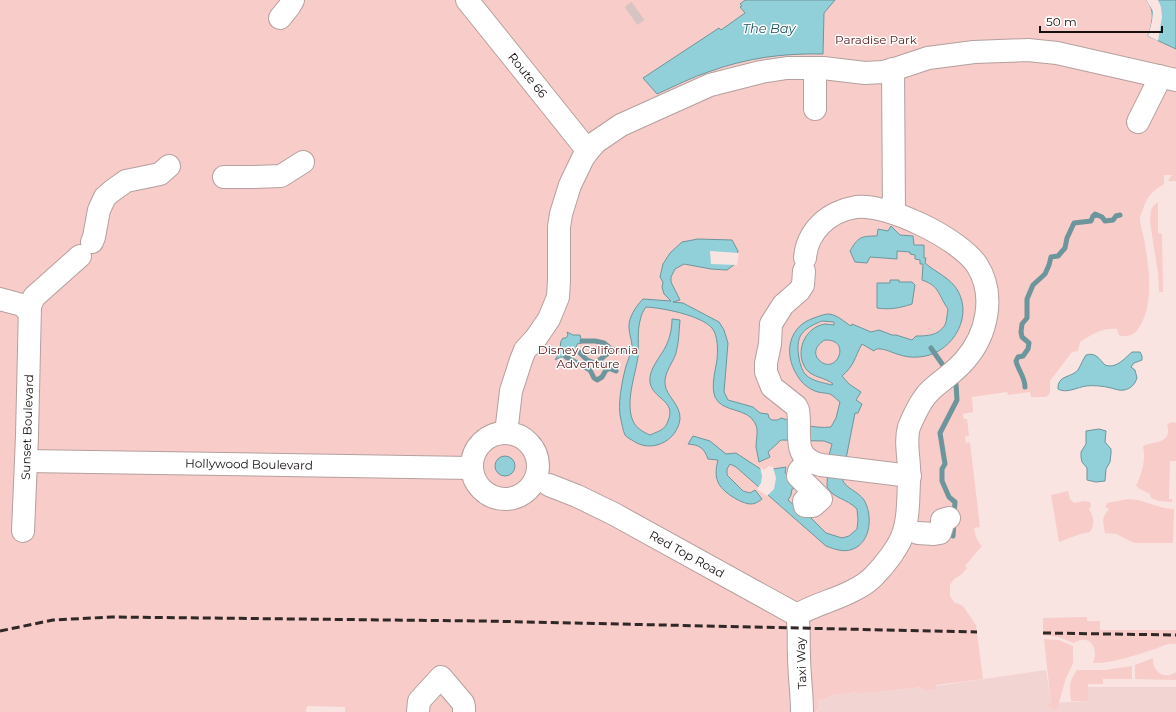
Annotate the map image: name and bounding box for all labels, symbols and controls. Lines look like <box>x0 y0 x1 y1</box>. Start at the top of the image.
scale bar <box>1040 8 1162 34</box>
text: 50 m <box>1046 14 1077 29</box>
water label: The Bay <box>742 20 797 36</box>
park label: Paradise Park <box>835 32 918 47</box>
street label: Route 66 <box>505 49 551 101</box>
park label: Disney California Adventure <box>538 342 638 371</box>
street label: Sunset Boulevard <box>18 374 36 480</box>
street label: Hollywood Boulevard <box>185 455 313 473</box>
street label: Red Top Road <box>647 527 727 581</box>
street label: Taxi Way <box>793 636 809 689</box>

